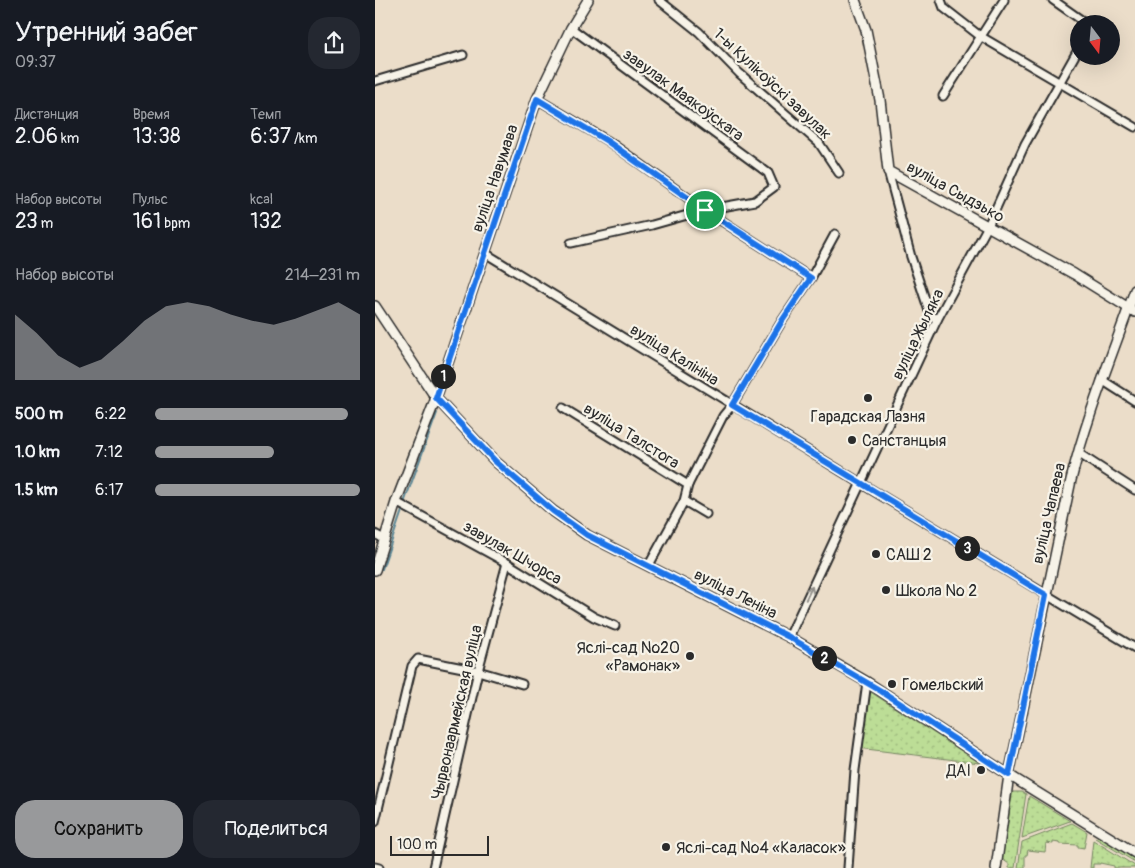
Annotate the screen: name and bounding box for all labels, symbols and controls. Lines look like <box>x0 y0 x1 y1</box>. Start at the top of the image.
text: Утренний забег <box>15 15 198 50</box>
north arrow <box>1070 15 1120 65</box>
map controls <box>1070 15 1120 65</box>
button: share <box>308 17 360 69</box>
street label: 1-ы Кулікоўскі завулак <box>709 24 836 144</box>
street label: завулак Маякоўскага <box>619 44 748 145</box>
text: 09:37 <box>15 52 56 72</box>
text: Дистанция <box>15 106 79 123</box>
text: Время <box>133 106 170 123</box>
text: Темп <box>250 106 281 123</box>
street label: вуліца Навумава <box>467 122 523 235</box>
text: 2.06 <box>15 123 58 150</box>
text: 13:38 <box>133 123 181 150</box>
text: 6:37 <box>250 123 291 150</box>
text: km <box>58 130 79 147</box>
text: /km <box>291 130 317 147</box>
street label: вуліца Сыдзько <box>903 157 1008 227</box>
pin <box>684 189 726 231</box>
text: Набор высоты <box>15 191 102 208</box>
text: Пульс <box>133 191 168 208</box>
text: kcal <box>250 191 273 208</box>
icon: arrive <box>691 196 719 224</box>
text: 23 <box>15 208 38 235</box>
text: 161 <box>133 208 161 235</box>
text: 132 <box>250 208 282 235</box>
text: m <box>38 215 53 232</box>
text: bpm <box>161 215 190 232</box>
text: Набор высоты <box>15 265 114 285</box>
text: 214–231 m <box>285 265 360 285</box>
street label: вуліца Жыляка <box>887 286 948 383</box>
street label: вуліца Калініна <box>626 320 723 390</box>
pin: 1 <box>431 364 455 388</box>
text: 1 <box>441 368 446 385</box>
marker: Гарадская Лазня <box>862 392 874 404</box>
street label: вуліца Талстога <box>580 398 683 473</box>
text: 500 m <box>15 404 63 424</box>
text: 6:22 <box>95 404 126 424</box>
place label: Гарадская Лазня <box>811 407 925 427</box>
place label: Санстанцыя <box>862 431 946 451</box>
marker: Санстанцыя <box>846 434 858 446</box>
text: 1.0 km <box>15 442 60 462</box>
text: 7:12 <box>95 442 123 462</box>
street label: вуліца Чапаева <box>1028 461 1070 566</box>
text: 1.5 km <box>15 480 58 500</box>
text: 6:17 <box>95 480 123 500</box>
street label: завулак Шчорса <box>460 517 565 589</box>
pin: 3 <box>955 536 979 560</box>
text: 3 <box>964 540 971 557</box>
place label: САШ 2 <box>886 545 932 565</box>
marker: САШ 2 <box>870 548 882 560</box>
street label: вуліца Леніна <box>691 564 780 623</box>
place label: Школа № 2 <box>896 581 977 601</box>
marker: Школа № 2 <box>880 584 892 596</box>
one-way arrow <box>805 586 814 601</box>
street label: Чырвонаармейская вуліца <box>427 623 487 802</box>
place label: Яслі-сад №20 «Рамонак» <box>577 638 680 676</box>
pin: 2 <box>811 646 837 670</box>
marker: Яслі-сад №20 «Рамонак» <box>684 650 696 662</box>
text: 2 <box>821 650 828 667</box>
place label: Гомельский <box>902 675 984 695</box>
marker: Гомельский <box>886 678 898 690</box>
place label: ДАІ <box>946 761 971 781</box>
marker: ДАІ <box>975 764 987 776</box>
button: Сохранить <box>15 800 183 858</box>
button: Поделиться <box>193 800 360 858</box>
scale bar <box>390 833 489 856</box>
text: 100 m <box>397 836 437 853</box>
place label: Яслі-сад №4 «Каласок» <box>676 838 846 858</box>
marker: Яслі-сад №4 «Каласок» <box>660 841 672 853</box>

